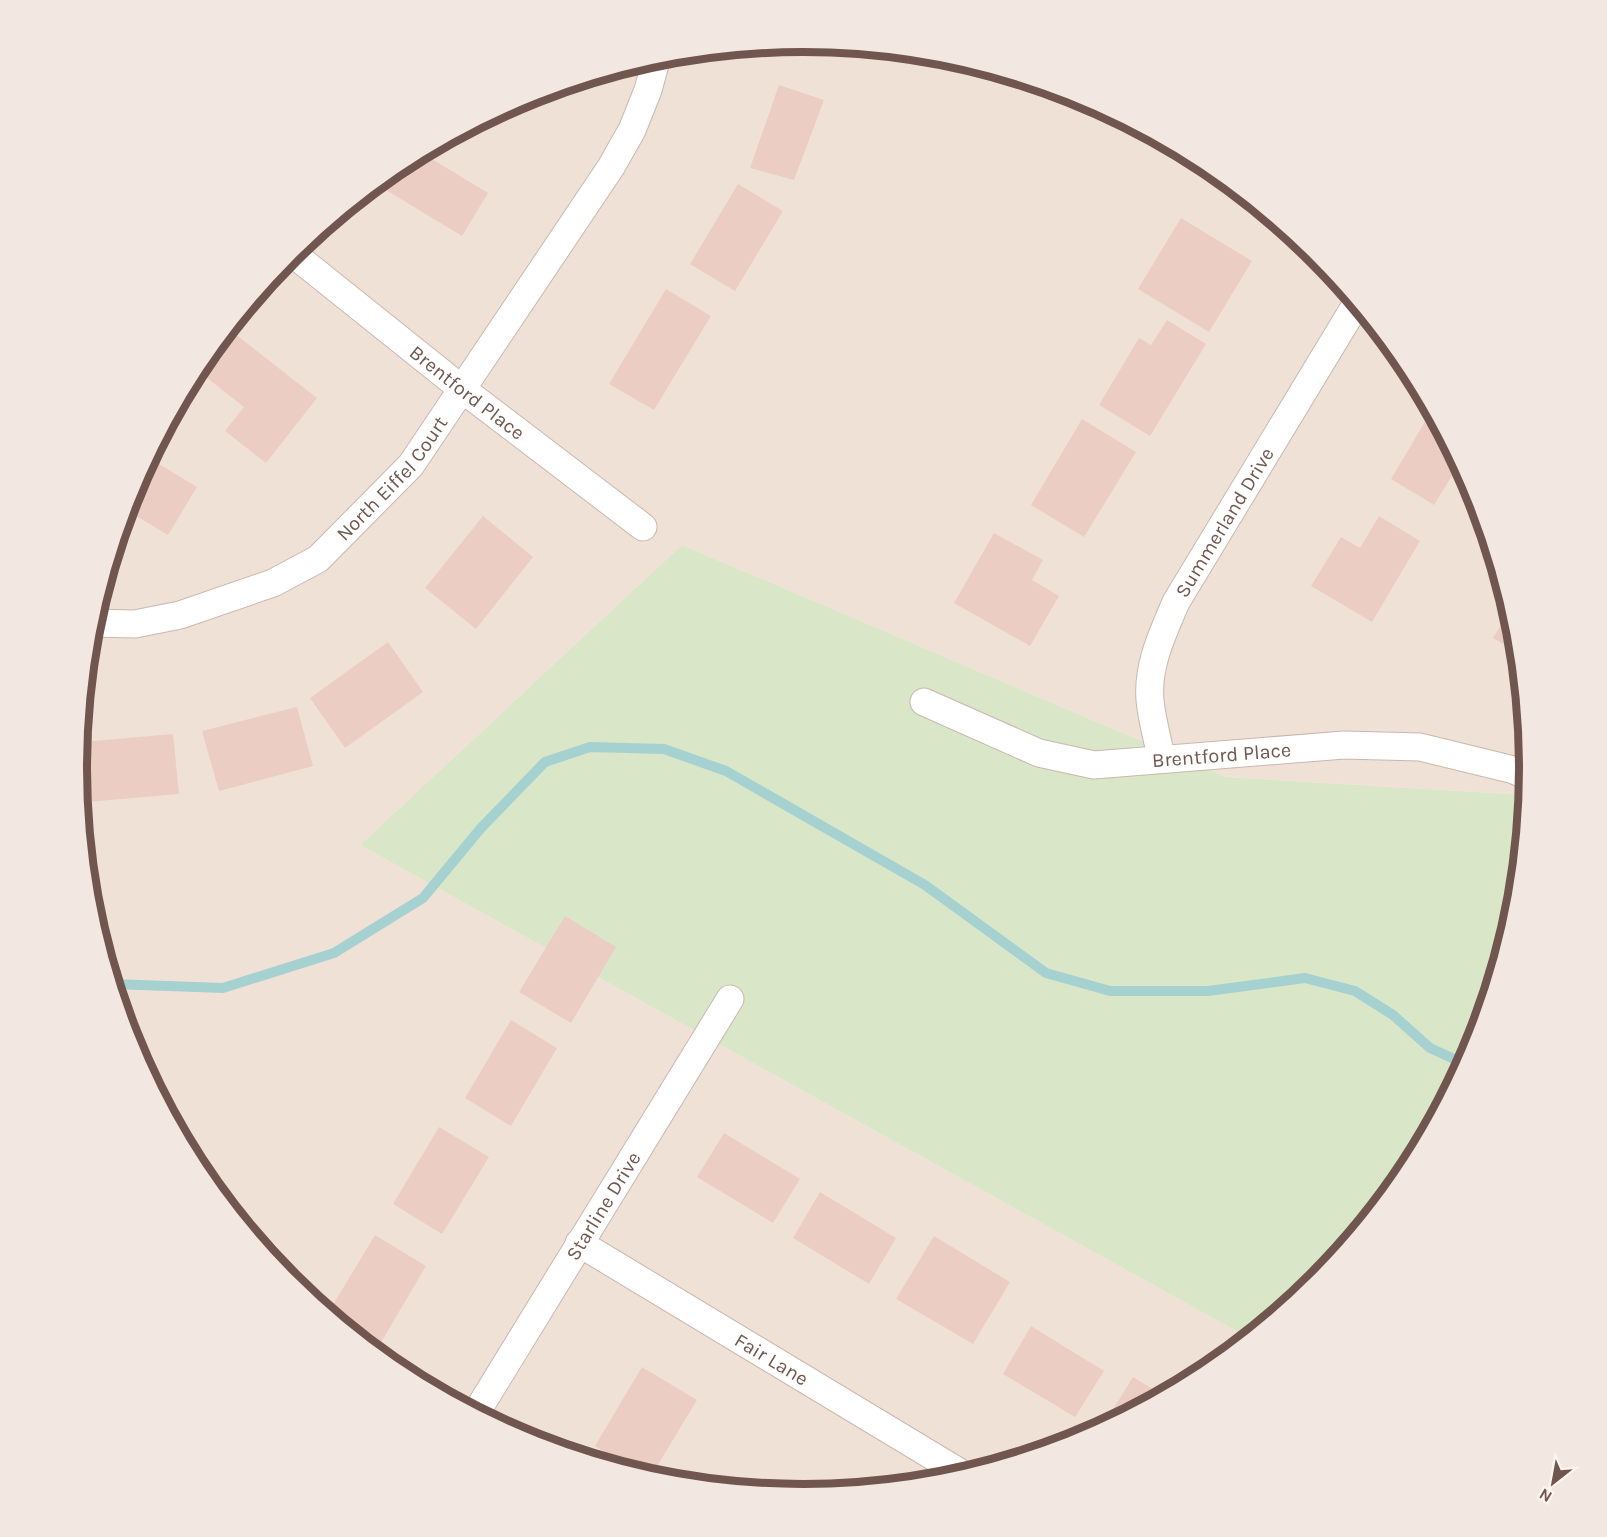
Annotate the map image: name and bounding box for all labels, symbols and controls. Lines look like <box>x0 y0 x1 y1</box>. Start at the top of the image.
street label: Brentford Place <box>405 340 529 444</box>
street label: North Eiffel Court <box>331 411 452 545</box>
street label: Summerland Drive <box>1170 443 1278 601</box>
street label: Brentford Place <box>1151 738 1292 772</box>
street label: Starline Drive <box>561 1147 645 1264</box>
street label: Fair Lane <box>731 1328 813 1390</box>
north arrow <box>1523 1453 1583 1513</box>
text: N <box>1536 1484 1555 1507</box>

